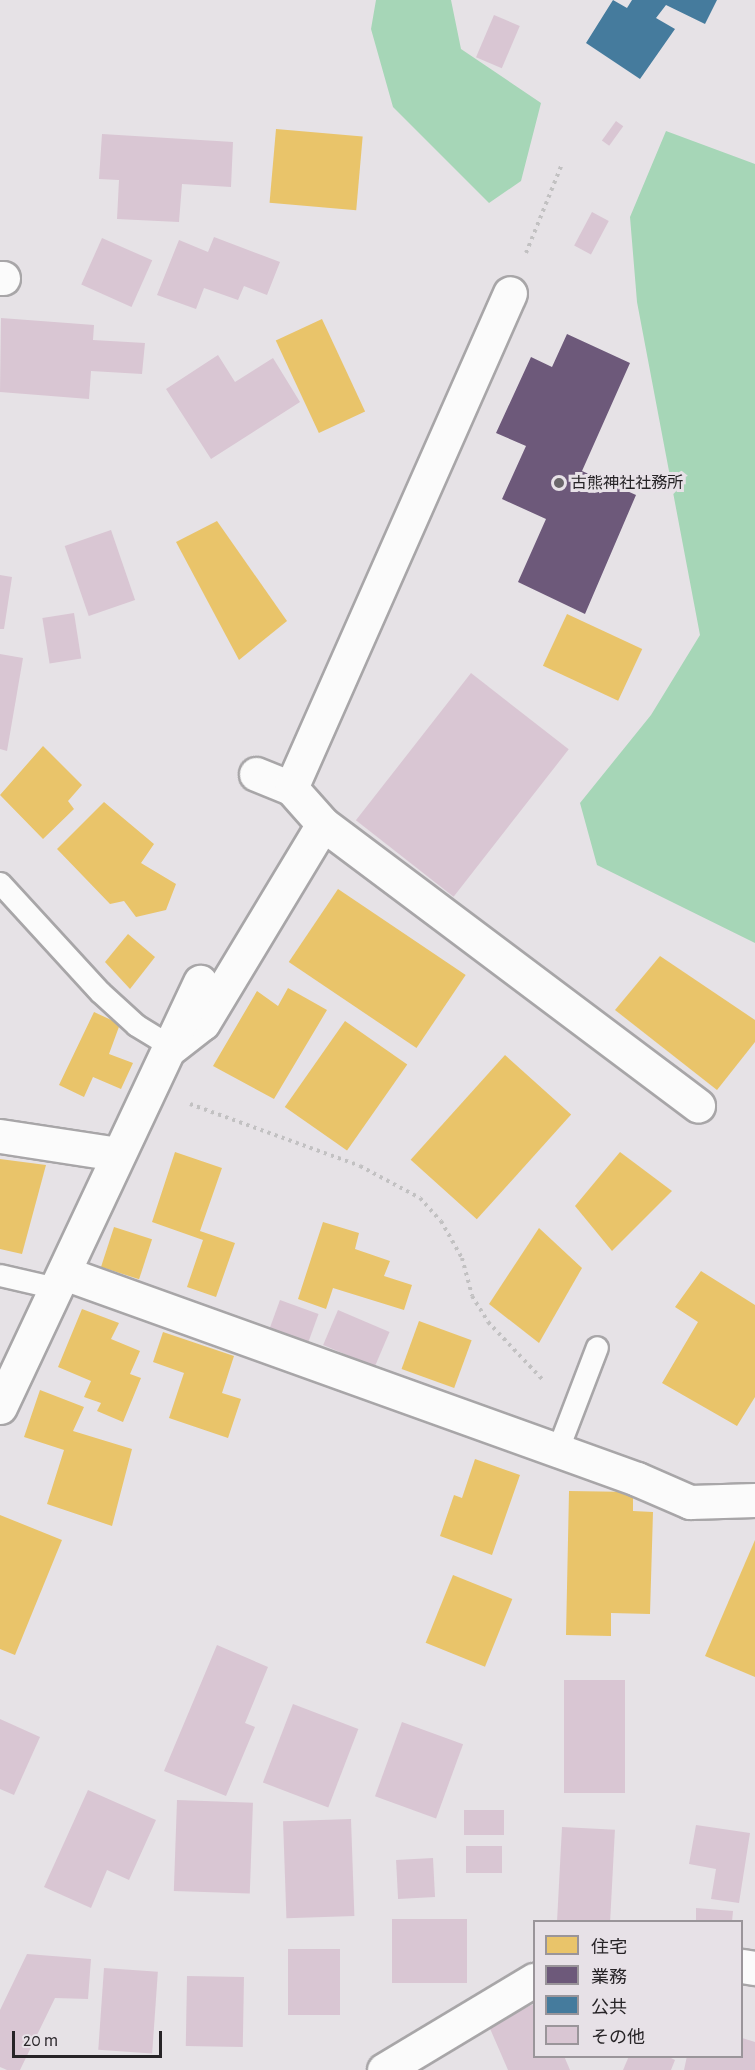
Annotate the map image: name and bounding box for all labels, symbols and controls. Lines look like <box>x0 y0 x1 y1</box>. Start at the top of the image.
place label: 古熊神社社務所 <box>571 473 683 493</box>
marker: 古熊神社社務所 <box>552 476 566 490</box>
legend <box>533 1920 743 2058</box>
text: 住宅 <box>591 1939 627 1957</box>
text: 業務 <box>591 1969 627 1987</box>
text: 公共 <box>591 1999 627 2017</box>
scale bar <box>15 2019 165 2057</box>
text: その他 <box>591 2029 645 2047</box>
text: 20 m <box>23 2032 58 2050</box>

